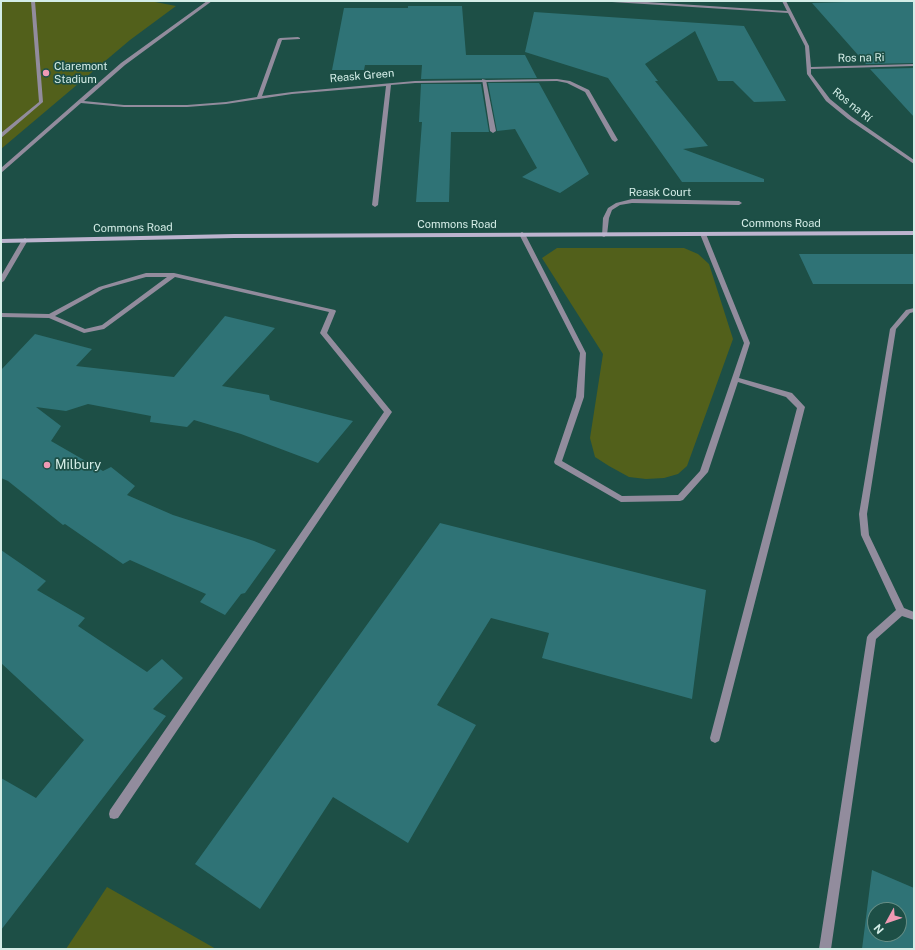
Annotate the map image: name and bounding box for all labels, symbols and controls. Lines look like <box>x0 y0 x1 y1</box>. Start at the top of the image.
street label: Ros na Ri <box>837 51 885 65</box>
place label: Claremont Stadium <box>54 60 108 86</box>
street label: Reask Green <box>329 67 395 85</box>
marker: Claremont Stadium <box>41 68 51 78</box>
street label: Ros na Rí <box>830 85 874 125</box>
street label: Reask Court <box>629 186 691 200</box>
street label: Commons Road <box>741 217 821 231</box>
street label: Commons Road <box>417 218 497 232</box>
street label: Commons Road <box>93 221 173 235</box>
place label: Milbury <box>55 457 101 473</box>
marker: Milbury <box>42 460 52 470</box>
north arrow <box>867 902 907 942</box>
text: N <box>871 922 886 936</box>

